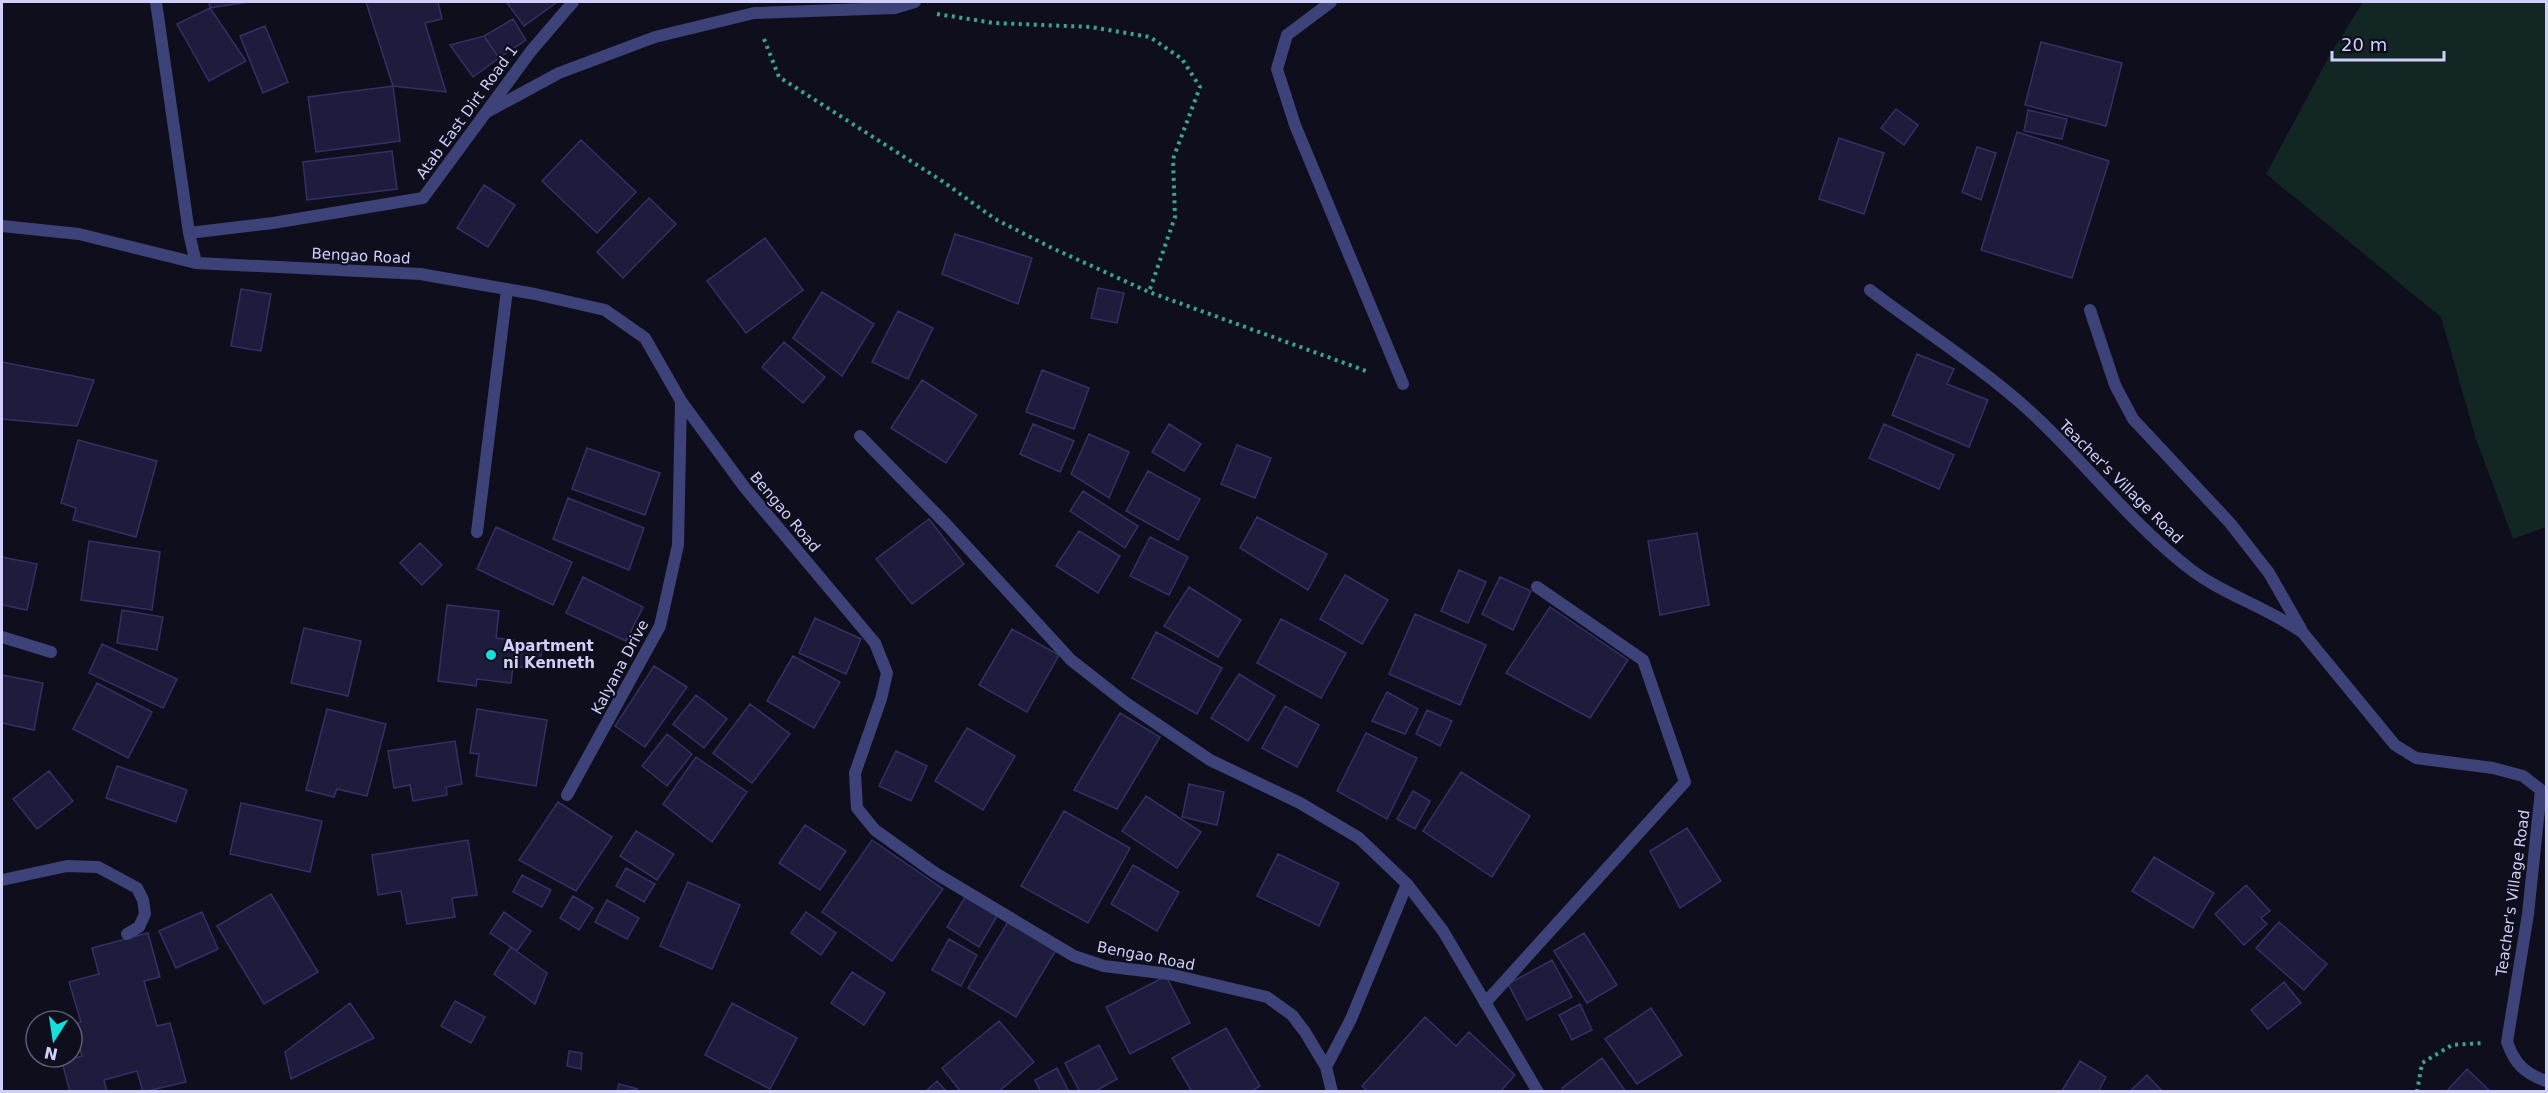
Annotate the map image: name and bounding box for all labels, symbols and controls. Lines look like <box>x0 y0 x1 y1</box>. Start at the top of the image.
scale bar <box>2332 24 2444 62</box>
text: 20 m <box>2341 34 2387 55</box>
street label: Atab East Dirt Road 1 <box>412 42 522 182</box>
street label: Bengao Road <box>311 244 411 268</box>
street label: Teacher's Village Road <box>2055 416 2187 548</box>
street label: Bengao Road <box>746 468 824 556</box>
street label: Kalyana Drive <box>588 617 652 717</box>
place label: Apartment ni Kenneth <box>503 637 595 672</box>
marker: Apartment ni Kenneth <box>484 648 498 662</box>
street label: Teacher's Village Road <box>2492 809 2534 978</box>
street label: Bengao Road <box>1096 938 1196 974</box>
north arrow <box>24 1009 84 1069</box>
text: N <box>42 1042 60 1064</box>

